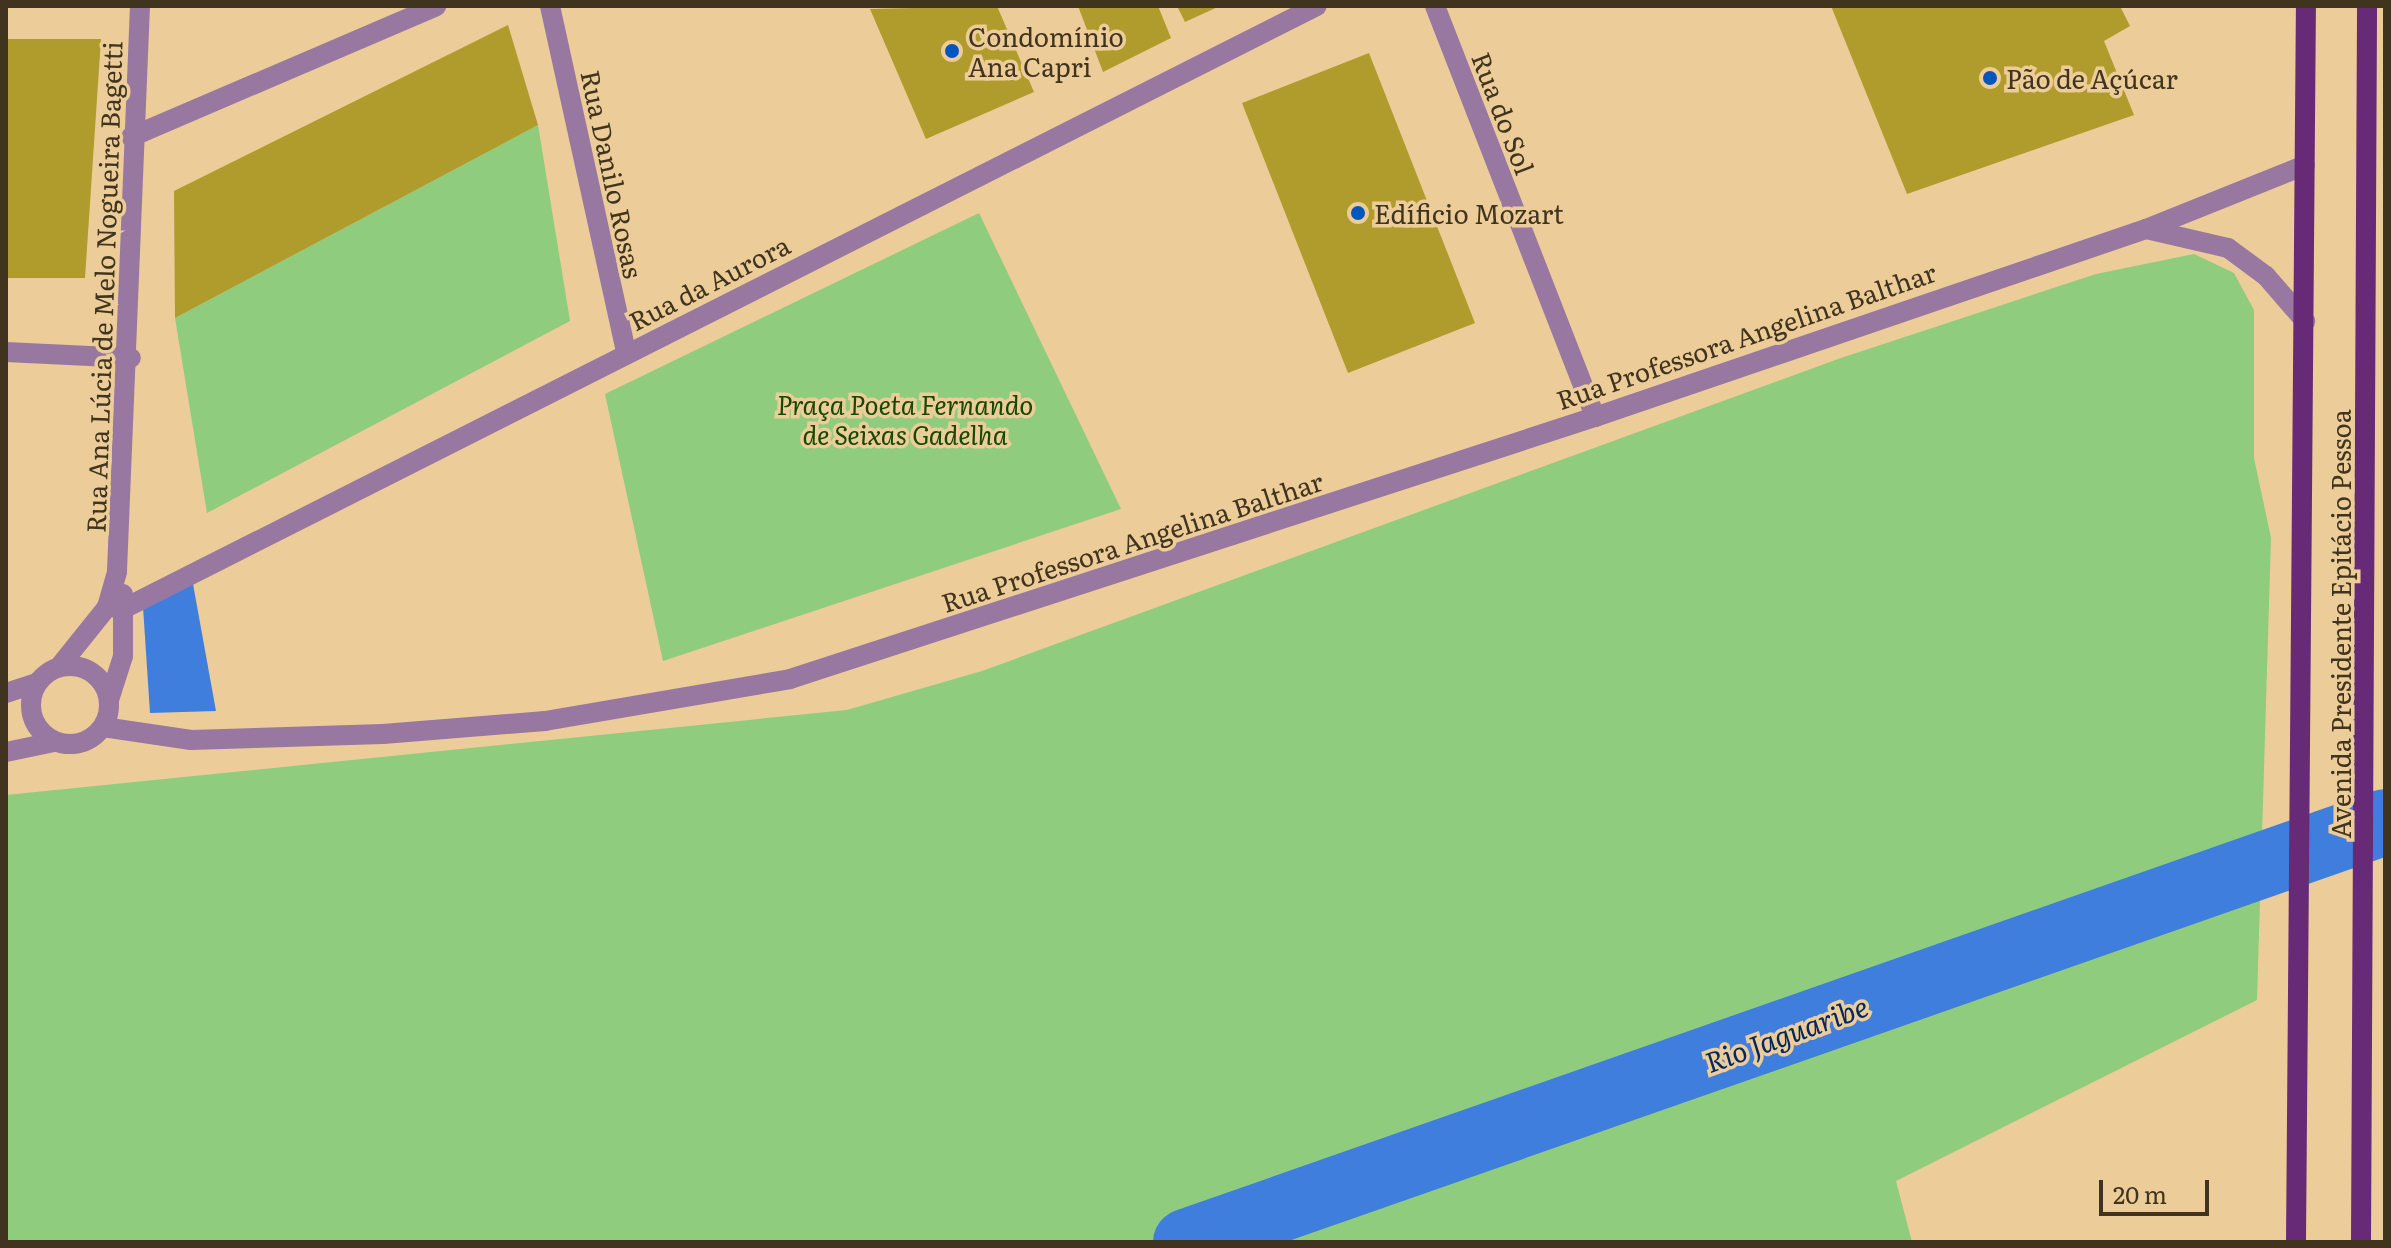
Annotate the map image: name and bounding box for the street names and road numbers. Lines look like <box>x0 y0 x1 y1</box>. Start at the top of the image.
street label: Rua Ana Lúcia de Melo Nogueira Bagetti <box>79 41 127 533</box>
street label: Rua do Sol <box>1466 47 1542 179</box>
street label: Rua Danilo Rosas <box>576 67 650 281</box>
street label: Rua da Aurora <box>623 228 795 336</box>
street label: Rua Professora Angelina Balthar <box>1552 255 1940 415</box>
street label: Avenida Presidente Epitácio Pessoa <box>2324 409 2356 839</box>
street label: Rua Professora Angelina Balthar <box>937 464 1327 618</box>

